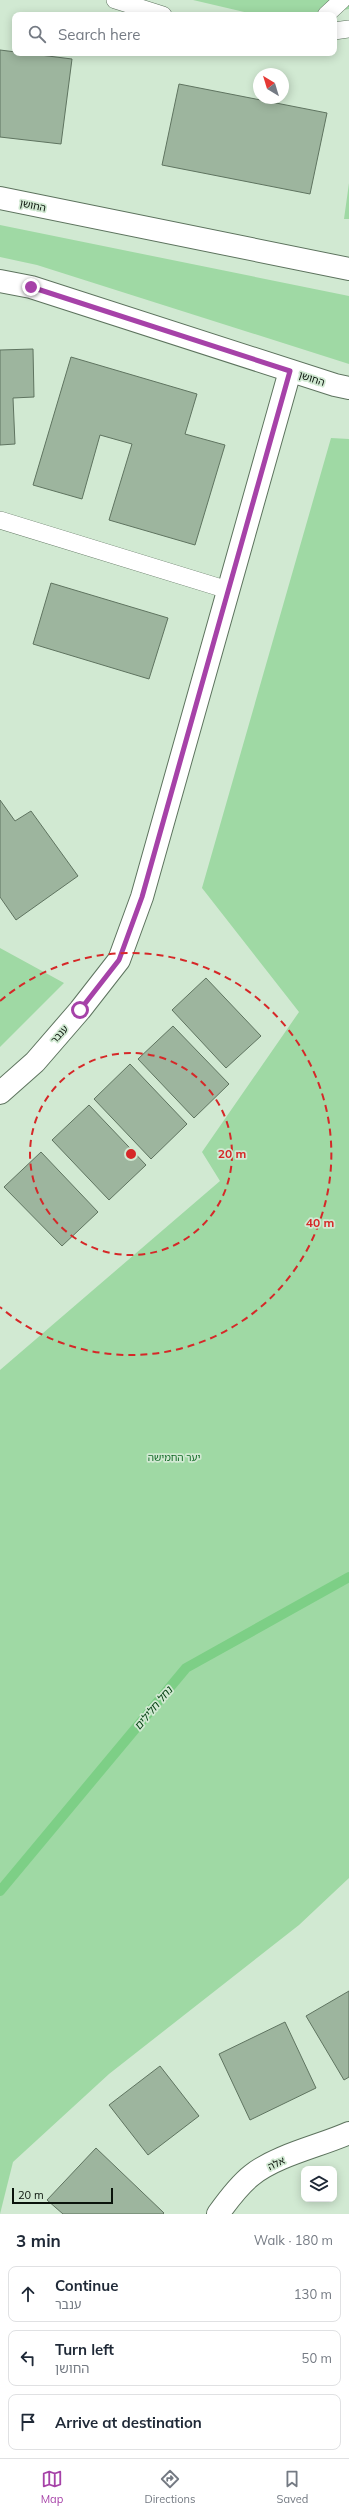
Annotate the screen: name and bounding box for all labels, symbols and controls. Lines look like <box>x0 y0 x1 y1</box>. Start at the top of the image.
search box <box>12 12 337 56</box>
icon: search <box>26 23 48 45</box>
text: Search here <box>58 25 140 44</box>
north arrow <box>253 68 289 104</box>
street label: החושן <box>19 196 47 215</box>
route end <box>22 278 40 296</box>
street label: החושן <box>297 368 326 389</box>
route start <box>71 1001 89 1019</box>
street label: ענבר <box>48 1022 71 1046</box>
text: 20 m <box>218 1146 246 1161</box>
centre of rings <box>124 1147 138 1161</box>
text: 40 m <box>306 1215 334 1230</box>
park label: יער החמישה <box>148 1451 200 1464</box>
water label: נחל חלילים <box>131 1683 176 1733</box>
street label: אלה <box>265 2154 287 2173</box>
map controls <box>301 2166 337 2202</box>
button: layers <box>301 2166 337 2202</box>
scale bar <box>12 2186 113 2205</box>
text: 20 m <box>18 2188 44 2202</box>
text: 3 min <box>16 2230 61 2251</box>
text: Walk · 180 m <box>254 2232 333 2248</box>
text: Continue <box>55 2276 118 2295</box>
icon: ahead <box>17 2283 39 2305</box>
text: 130 m <box>294 2286 332 2302</box>
text: ענבר <box>55 2296 82 2312</box>
text: Turn left <box>55 2340 114 2359</box>
icon: left <box>17 2347 39 2369</box>
text: 50 m <box>302 2350 332 2366</box>
text: החושן <box>55 2360 89 2376</box>
icon: arrive <box>17 2411 39 2433</box>
text: Arrive at destination <box>55 2413 202 2432</box>
tab: Map <box>41 2468 63 2506</box>
tab: Directions <box>145 2468 195 2506</box>
tab: Saved <box>277 2468 308 2506</box>

